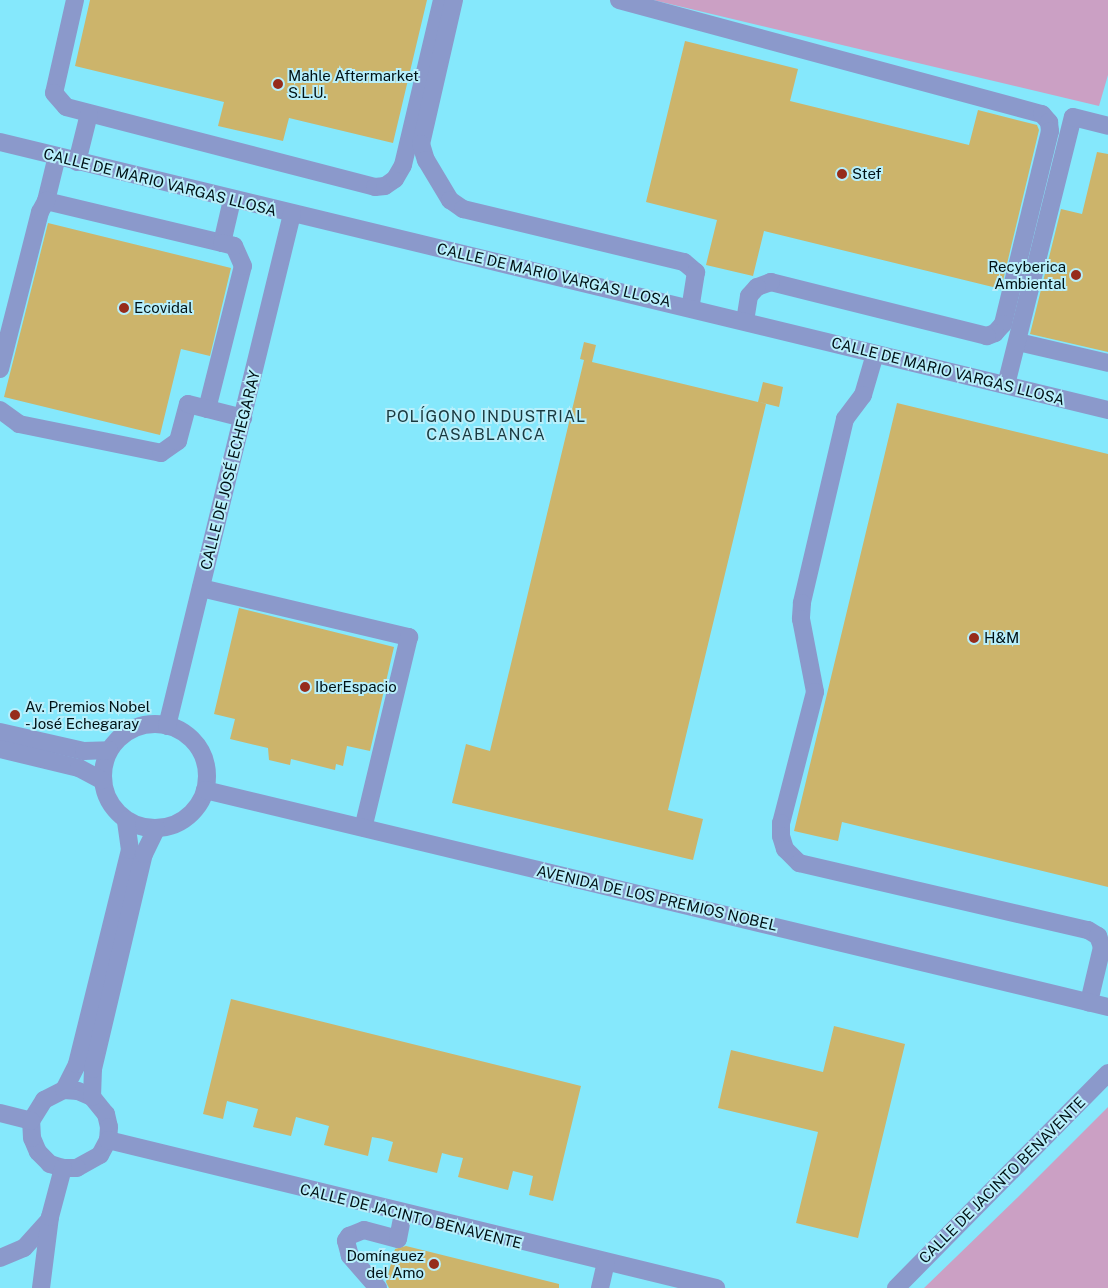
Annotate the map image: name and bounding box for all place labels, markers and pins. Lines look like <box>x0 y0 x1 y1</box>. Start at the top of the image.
place label: Mahle Aftermarket S.L.U. <box>288 66 419 101</box>
marker: Mahle Aftermarket S.L.U. <box>272 78 284 90</box>
place label: Stef <box>852 165 882 183</box>
marker: Stef <box>836 168 848 180</box>
place label: Recyberica Ambiental <box>988 257 1066 292</box>
marker: Recyberica Ambiental <box>1070 269 1082 281</box>
place label: Ecovidal <box>134 299 193 317</box>
marker: Ecovidal <box>118 302 130 314</box>
place label: H&M <box>984 629 1019 647</box>
marker: H&M <box>968 632 980 644</box>
place label: IberEspacio <box>315 678 397 696</box>
marker: IberEspacio <box>299 681 311 693</box>
place label: Av. Premios Nobel - José Echegaray <box>25 697 150 732</box>
marker: Av. Premios Nobel - José Echegaray <box>9 709 21 721</box>
place label: Domínguez del Amo <box>346 1246 424 1281</box>
marker: Domínguez del Amo <box>428 1258 440 1270</box>

